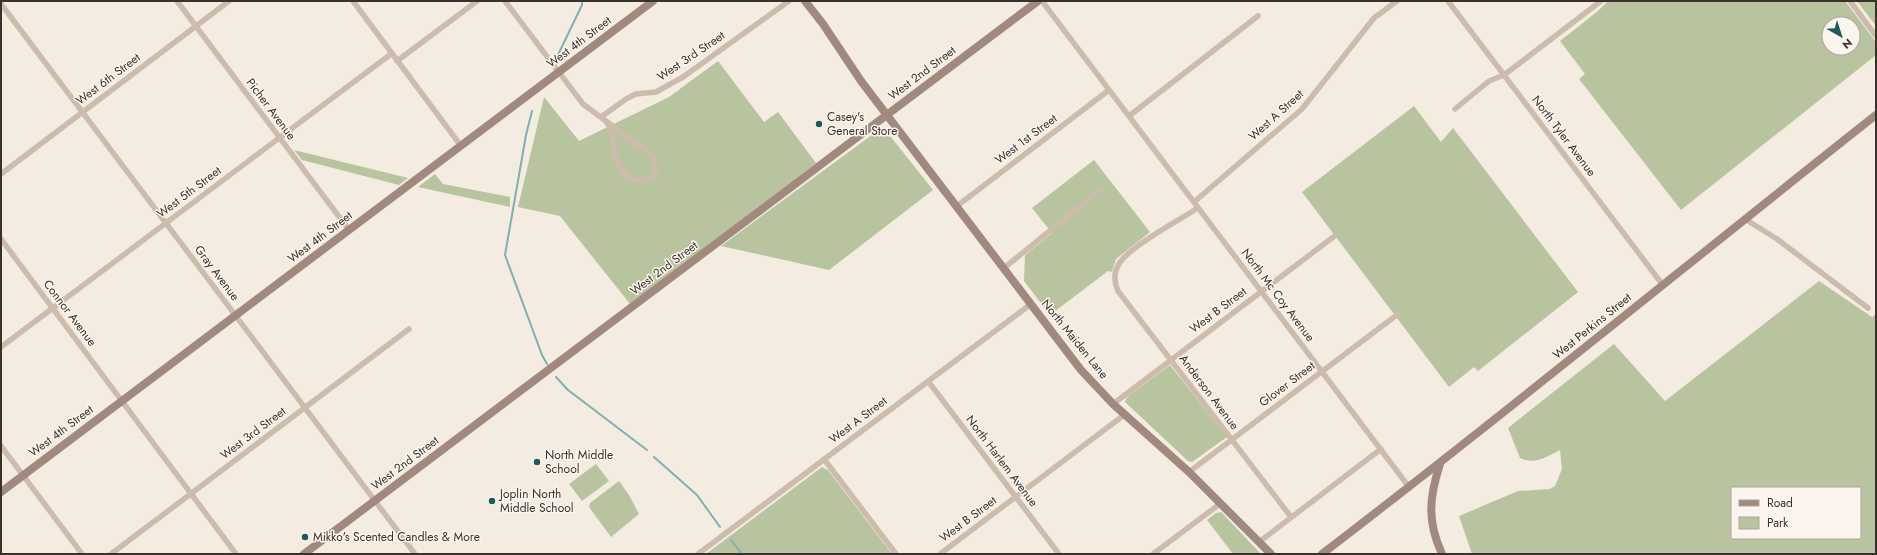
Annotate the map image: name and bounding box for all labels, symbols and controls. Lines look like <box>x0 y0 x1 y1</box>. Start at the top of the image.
street label: West 4th Street <box>543 12 615 72</box>
north arrow <box>1821 16 1861 56</box>
street label: West 3rd Street <box>654 27 729 85</box>
text: N <box>1839 35 1856 53</box>
street label: West 2nd Street <box>884 41 960 104</box>
street label: West 6th Street <box>72 49 144 109</box>
street label: Picher Avenue <box>242 74 300 144</box>
street label: West A Street <box>1244 85 1308 145</box>
street label: North Tyler Avenue <box>1528 92 1600 180</box>
place label: Casey's General Store <box>827 108 897 140</box>
street label: West 1st Street <box>991 110 1061 168</box>
marker: Casey's General Store <box>814 119 824 129</box>
street label: West 5th Street <box>153 162 225 222</box>
street label: West 4th Street <box>284 207 356 267</box>
street label: West 2nd Street <box>626 236 702 299</box>
street label: Gray Avenue <box>190 241 244 305</box>
street label: North Mc Coy Avenue <box>1237 245 1319 345</box>
street label: Connor Avenue <box>39 276 101 350</box>
street label: West B Street <box>1186 282 1250 337</box>
street label: West Perkins Street <box>1549 289 1635 363</box>
street label: North Maiden Lane <box>1037 295 1113 383</box>
street label: Anderson Avenue <box>1175 351 1243 433</box>
street label: Glover Street <box>1255 357 1319 411</box>
street label: West A Street <box>825 392 891 448</box>
street label: West 4th Street <box>25 401 97 461</box>
street label: West 3rd Street <box>216 402 290 464</box>
street label: North Harlem Avenue <box>962 411 1042 511</box>
street label: West 2nd Street <box>367 431 443 494</box>
place label: North Middle School <box>545 446 613 478</box>
marker: North Middle School <box>532 457 542 467</box>
place label: Joplin North Middle School <box>498 485 574 517</box>
legend <box>1731 487 1861 539</box>
street label: West B Street <box>936 491 1000 546</box>
text: Road <box>1767 494 1793 512</box>
marker: Joplin North Middle School <box>487 496 497 506</box>
text: Park <box>1767 514 1789 532</box>
place label: Mikko's Scented Candles & More <box>313 528 480 546</box>
marker: Mikko's Scented Candles & More <box>300 532 310 542</box>

